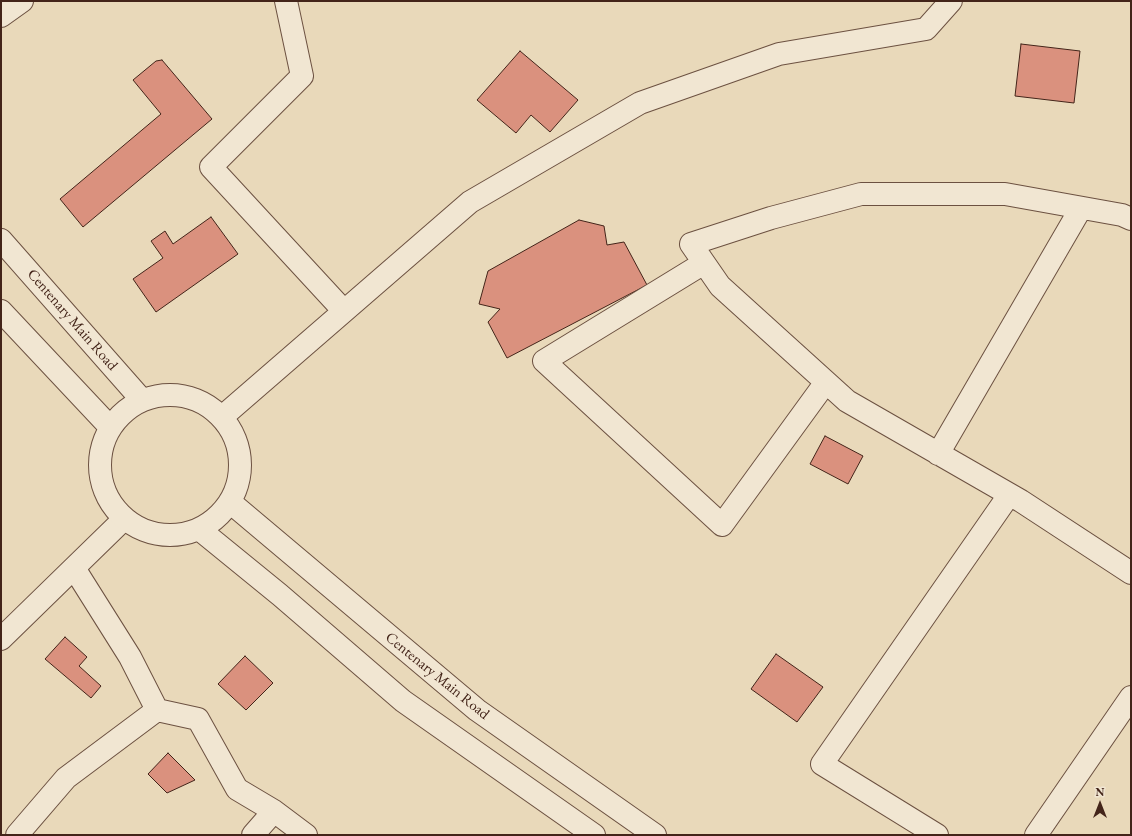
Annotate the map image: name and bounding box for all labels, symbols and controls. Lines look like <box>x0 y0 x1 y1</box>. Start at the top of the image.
street label: Centenary Main Road <box>23 266 121 374</box>
street label: Centenary Main Road <box>381 629 493 723</box>
north arrow <box>1080 784 1120 824</box>
text: N <box>1096 785 1104 799</box>

